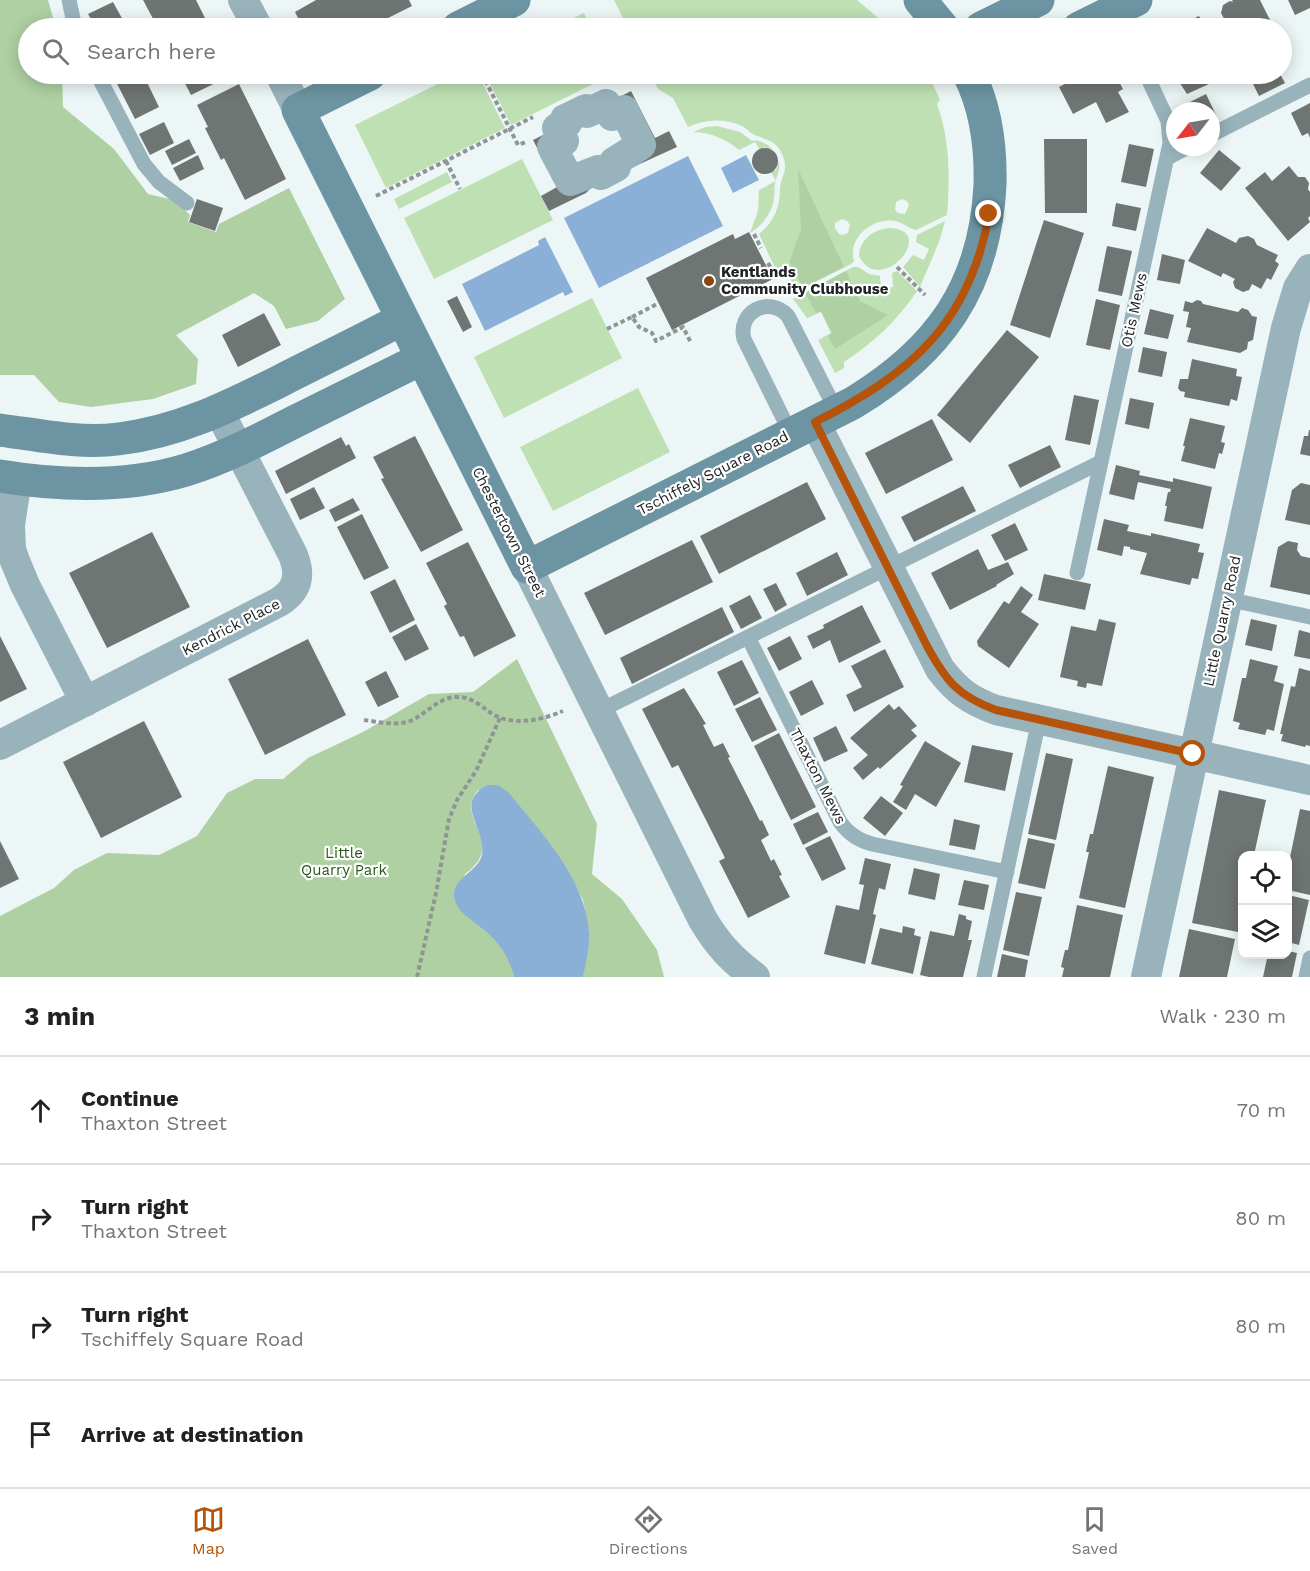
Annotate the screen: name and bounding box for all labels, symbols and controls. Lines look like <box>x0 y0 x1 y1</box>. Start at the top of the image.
search box <box>18 18 1292 84</box>
icon: search <box>39 35 72 68</box>
text: Search here <box>87 39 216 64</box>
north arrow <box>1166 102 1220 156</box>
route end <box>975 200 1001 226</box>
place label: Kentlands Community Clubhouse <box>721 263 889 298</box>
street label: Otis Mews <box>1117 271 1151 349</box>
marker: Kentlands Community Clubhouse <box>702 274 716 288</box>
street label: Tschiffely Square Road <box>634 427 792 519</box>
street label: Chestertown Street <box>468 464 550 601</box>
street label: Little Quarry Road <box>1199 554 1245 688</box>
street label: Kendrick Place <box>179 595 283 659</box>
street label: Thaxton Mews <box>786 725 850 827</box>
route start <box>1179 740 1205 766</box>
park label: Little Quarry Park <box>301 844 387 879</box>
map controls <box>1238 851 1292 959</box>
button: locate <box>1238 851 1292 905</box>
button: layers <box>1238 905 1292 959</box>
text: 3 min <box>24 1001 95 1031</box>
text: Walk · 230 m <box>1159 1004 1286 1028</box>
text: Continue <box>81 1086 179 1111</box>
icon: ahead <box>24 1094 57 1127</box>
text: 70 m <box>1237 1098 1286 1122</box>
text: Thaxton Street <box>81 1111 227 1135</box>
text: Turn right <box>81 1194 188 1219</box>
icon: right <box>24 1202 57 1235</box>
text: 80 m <box>1235 1206 1286 1230</box>
text: Thaxton Street <box>81 1219 227 1243</box>
text: Turn right <box>81 1302 188 1327</box>
icon: right <box>24 1310 57 1343</box>
text: 80 m <box>1235 1314 1286 1338</box>
text: Tschiffely Square Road <box>81 1327 304 1351</box>
icon: arrive <box>24 1418 57 1451</box>
text: Arrive at destination <box>81 1422 304 1447</box>
tab: Map <box>192 1503 225 1558</box>
tab: Directions <box>609 1503 688 1558</box>
tab: Saved <box>1072 1503 1118 1558</box>

